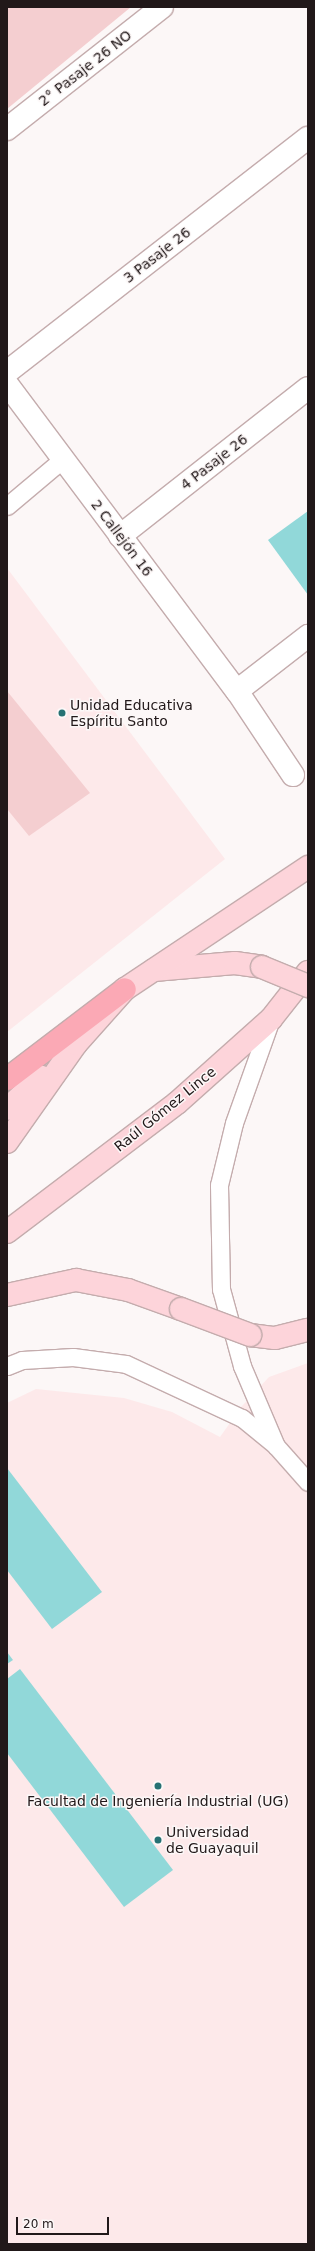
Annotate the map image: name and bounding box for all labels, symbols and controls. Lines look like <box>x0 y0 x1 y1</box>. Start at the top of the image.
street label: 2° Pasaje 26 NO <box>35 26 135 110</box>
street label: 3 Pasaje 26 <box>120 224 194 286</box>
street label: 4 Pasaje 26 <box>177 431 251 493</box>
street label: 2 Callejón 16 <box>88 496 156 580</box>
place label: Unidad Educativa Espíritu Santo <box>70 697 193 730</box>
marker: Unidad Educativa Espíritu Santo <box>57 708 67 718</box>
street label: Raúl Gómez Lince <box>111 1063 219 1155</box>
marker: Facultad de Ingeniería Industrial (UG) <box>153 1781 163 1791</box>
place label: Facultad de Ingeniería Industrial (UG) <box>27 1793 289 1809</box>
place label: Universidad de Guayaquil <box>166 1824 259 1856</box>
marker: Universidad de Guayaquil <box>153 1835 163 1845</box>
scale bar <box>18 2209 111 2235</box>
text: 20 m <box>23 2217 54 2231</box>

